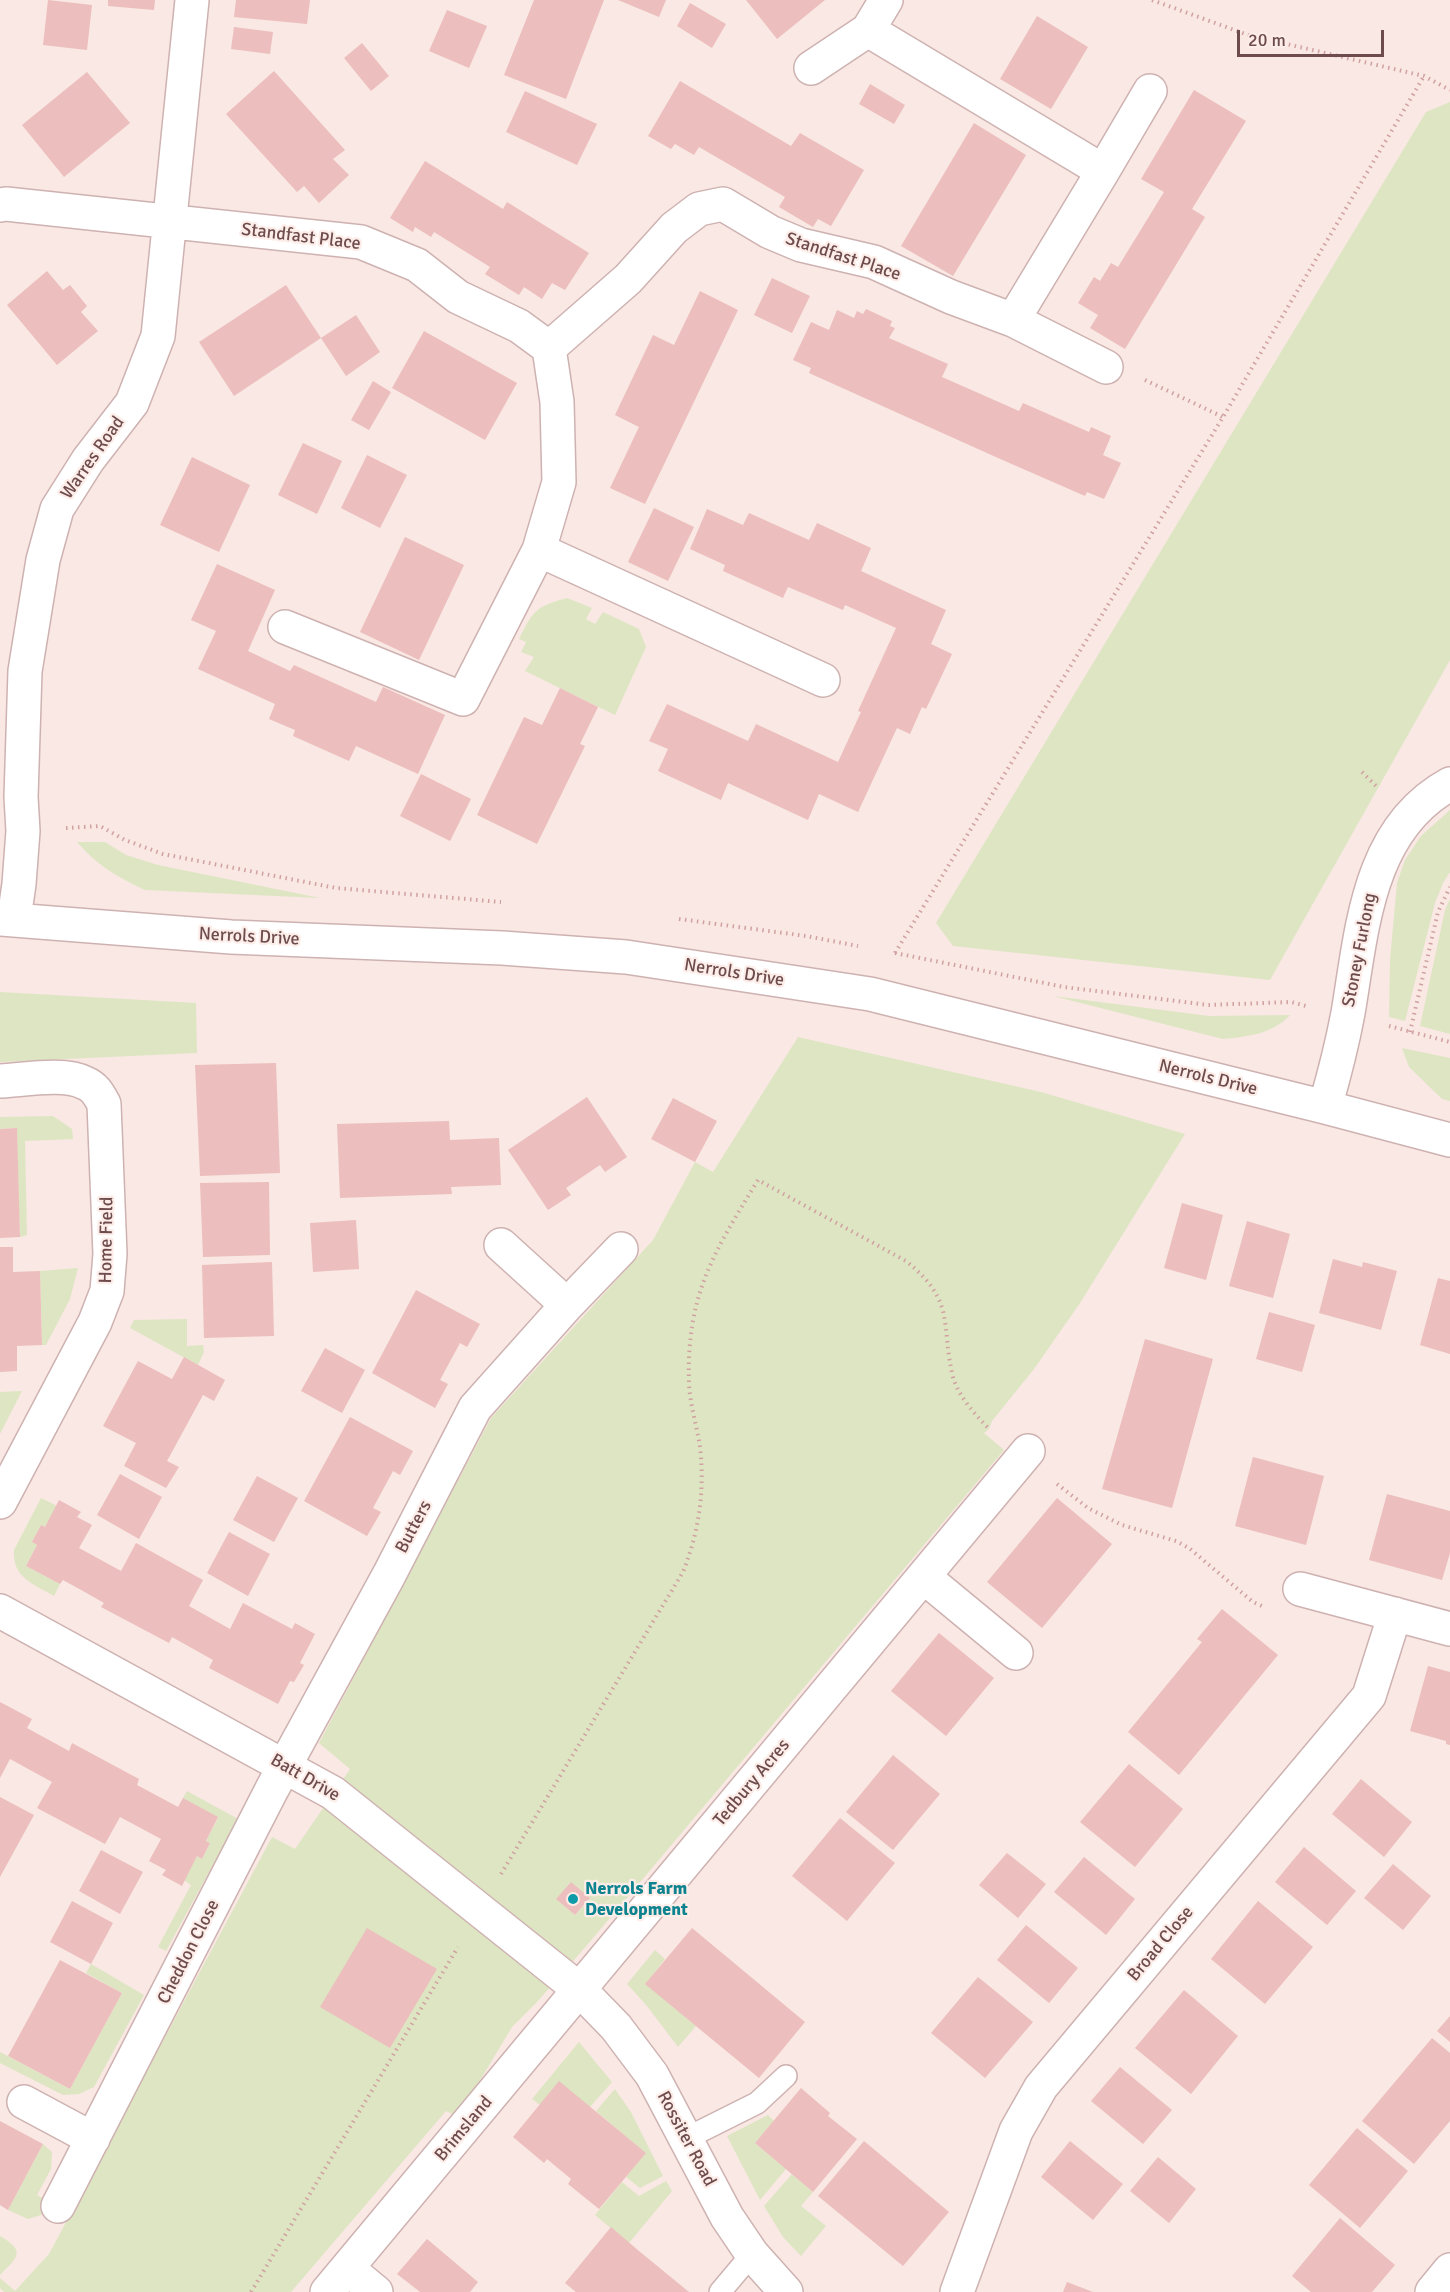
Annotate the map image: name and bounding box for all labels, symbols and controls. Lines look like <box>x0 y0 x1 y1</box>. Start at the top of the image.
scale bar <box>1240 18 1387 56</box>
text: 20 m <box>1248 29 1286 51</box>
street label: Standfast Place <box>240 219 362 255</box>
street label: Standfast Place <box>783 228 903 286</box>
street label: Warres Road <box>57 412 129 504</box>
street label: Stoney Furlong <box>1338 891 1382 1009</box>
street label: Nerrols Drive <box>198 924 300 950</box>
street label: Nerrols Drive <box>682 954 786 992</box>
street label: Nerrols Drive <box>1156 1055 1260 1101</box>
street label: Home Field <box>95 1196 119 1284</box>
street label: Butters <box>391 1497 437 1557</box>
street label: Tedbury Acres <box>709 1735 795 1831</box>
street label: Batt Drive <box>266 1749 344 1807</box>
place label: Nerrols Farm Development <box>585 1878 688 1920</box>
marker: Nerrols Farm Development <box>566 1892 580 1906</box>
street label: Cheddon Close <box>153 1896 225 2008</box>
street label: Broad Close <box>1123 1902 1199 1986</box>
street label: Rossiter Road <box>652 2088 720 2190</box>
street label: Brimsland <box>431 2092 497 2166</box>

